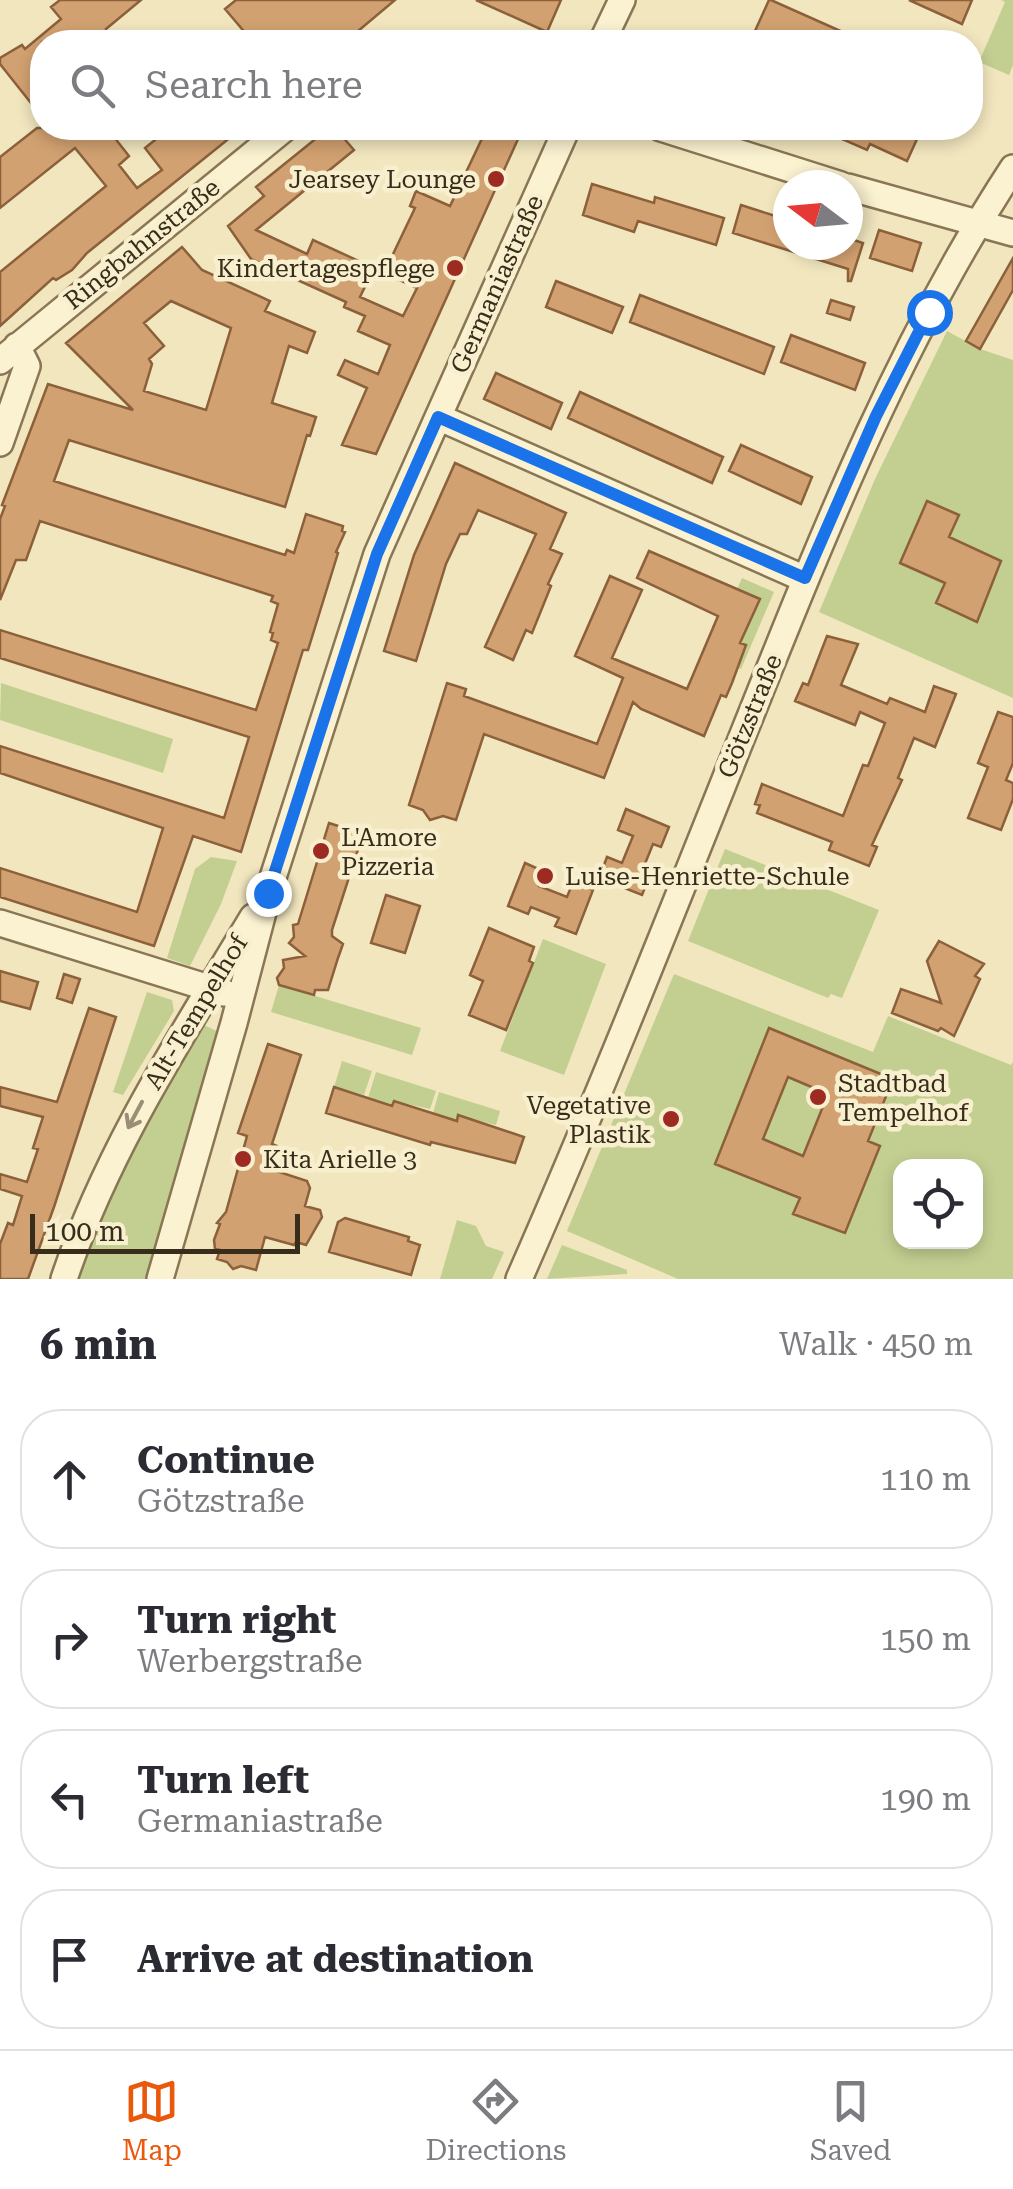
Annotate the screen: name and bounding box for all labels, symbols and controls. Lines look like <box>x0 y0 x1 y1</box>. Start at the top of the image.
search box <box>30 30 983 140</box>
icon: search <box>65 58 120 113</box>
text: Search here <box>145 63 363 107</box>
place label: Jearsey Lounge <box>289 165 476 194</box>
marker: Jearsey Lounge <box>485 168 507 190</box>
north arrow <box>773 170 863 260</box>
street label: Ringbahnstraße <box>58 172 226 316</box>
street label: Germaniastraße <box>445 190 549 378</box>
place label: Kindertagespflege <box>217 254 435 283</box>
marker: Kindertagespflege <box>444 257 466 279</box>
route start <box>907 290 953 336</box>
street label: Götzstraße <box>712 650 788 782</box>
place label: L'Amore Pizzeria <box>341 823 437 881</box>
marker: L'Amore Pizzeria <box>310 840 332 862</box>
place label: Luise-Henriette-Schule <box>565 862 849 891</box>
marker: Luise-Henriette-Schule <box>534 865 556 887</box>
route end <box>246 871 292 917</box>
street label: Alt-Tempelhof <box>139 928 254 1094</box>
place label: Stadtbad Tempelhof <box>838 1069 969 1127</box>
marker: Stadtbad Tempelhof <box>807 1086 829 1108</box>
place label: Vegetative Plastik <box>526 1091 651 1149</box>
one-way arrow <box>125 1100 144 1129</box>
marker: Vegetative Plastik <box>660 1108 682 1130</box>
place label: Kita Arielle 3 <box>263 1145 417 1174</box>
marker: Kita Arielle 3 <box>232 1148 254 1170</box>
map controls <box>893 1159 983 1249</box>
button: locate <box>893 1159 983 1249</box>
scale bar <box>30 1209 300 1254</box>
text: 100 m <box>45 1215 125 1248</box>
text: 6 min <box>40 1320 157 1369</box>
text: Walk · 450 m <box>779 1325 973 1363</box>
text: Continue <box>137 1438 315 1482</box>
icon: ahead <box>42 1452 97 1507</box>
text: 110 m <box>880 1460 971 1498</box>
text: Götzstraße <box>137 1482 305 1520</box>
text: Turn right <box>137 1598 336 1642</box>
icon: right <box>42 1612 97 1667</box>
text: 150 m <box>880 1620 971 1658</box>
text: Werbergstraße <box>137 1642 363 1680</box>
text: Turn left <box>137 1758 309 1802</box>
icon: left <box>42 1772 97 1827</box>
text: 190 m <box>880 1780 971 1818</box>
text: Germaniastraße <box>137 1802 383 1840</box>
icon: arrive <box>42 1932 97 1987</box>
text: Arrive at destination <box>137 1937 533 1981</box>
tab: Map <box>122 2074 182 2167</box>
tab: Directions <box>425 2074 566 2167</box>
tab: Saved <box>810 2074 891 2167</box>

